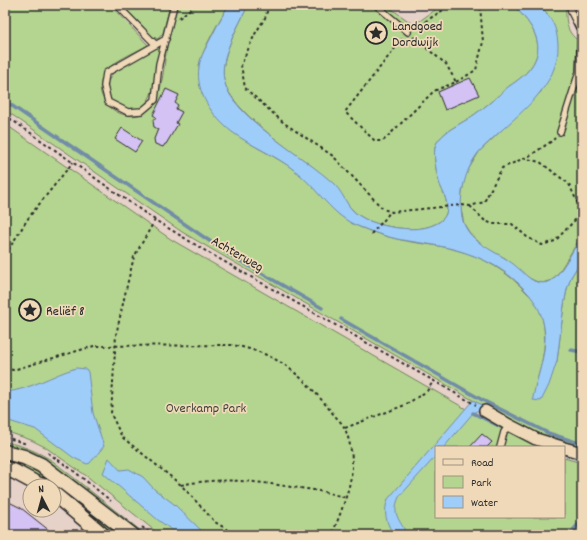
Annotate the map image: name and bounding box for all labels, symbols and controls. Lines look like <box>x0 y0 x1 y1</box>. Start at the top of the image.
place label: Landgoed Dordwijk <box>392 17 442 53</box>
place icon: Landgoed Dordwijk <box>363 20 389 46</box>
street label: Achterweg <box>207 232 267 278</box>
place icon: Reliëf 8 <box>17 297 43 323</box>
place label: Reliëf 8 <box>46 302 85 322</box>
park label: Overkamp Park <box>166 399 247 419</box>
legend <box>435 446 565 518</box>
text: Road <box>471 455 493 472</box>
text: Park <box>471 475 492 492</box>
north arrow <box>22 478 62 518</box>
text: N <box>38 482 45 498</box>
text: Water <box>471 495 498 512</box>

